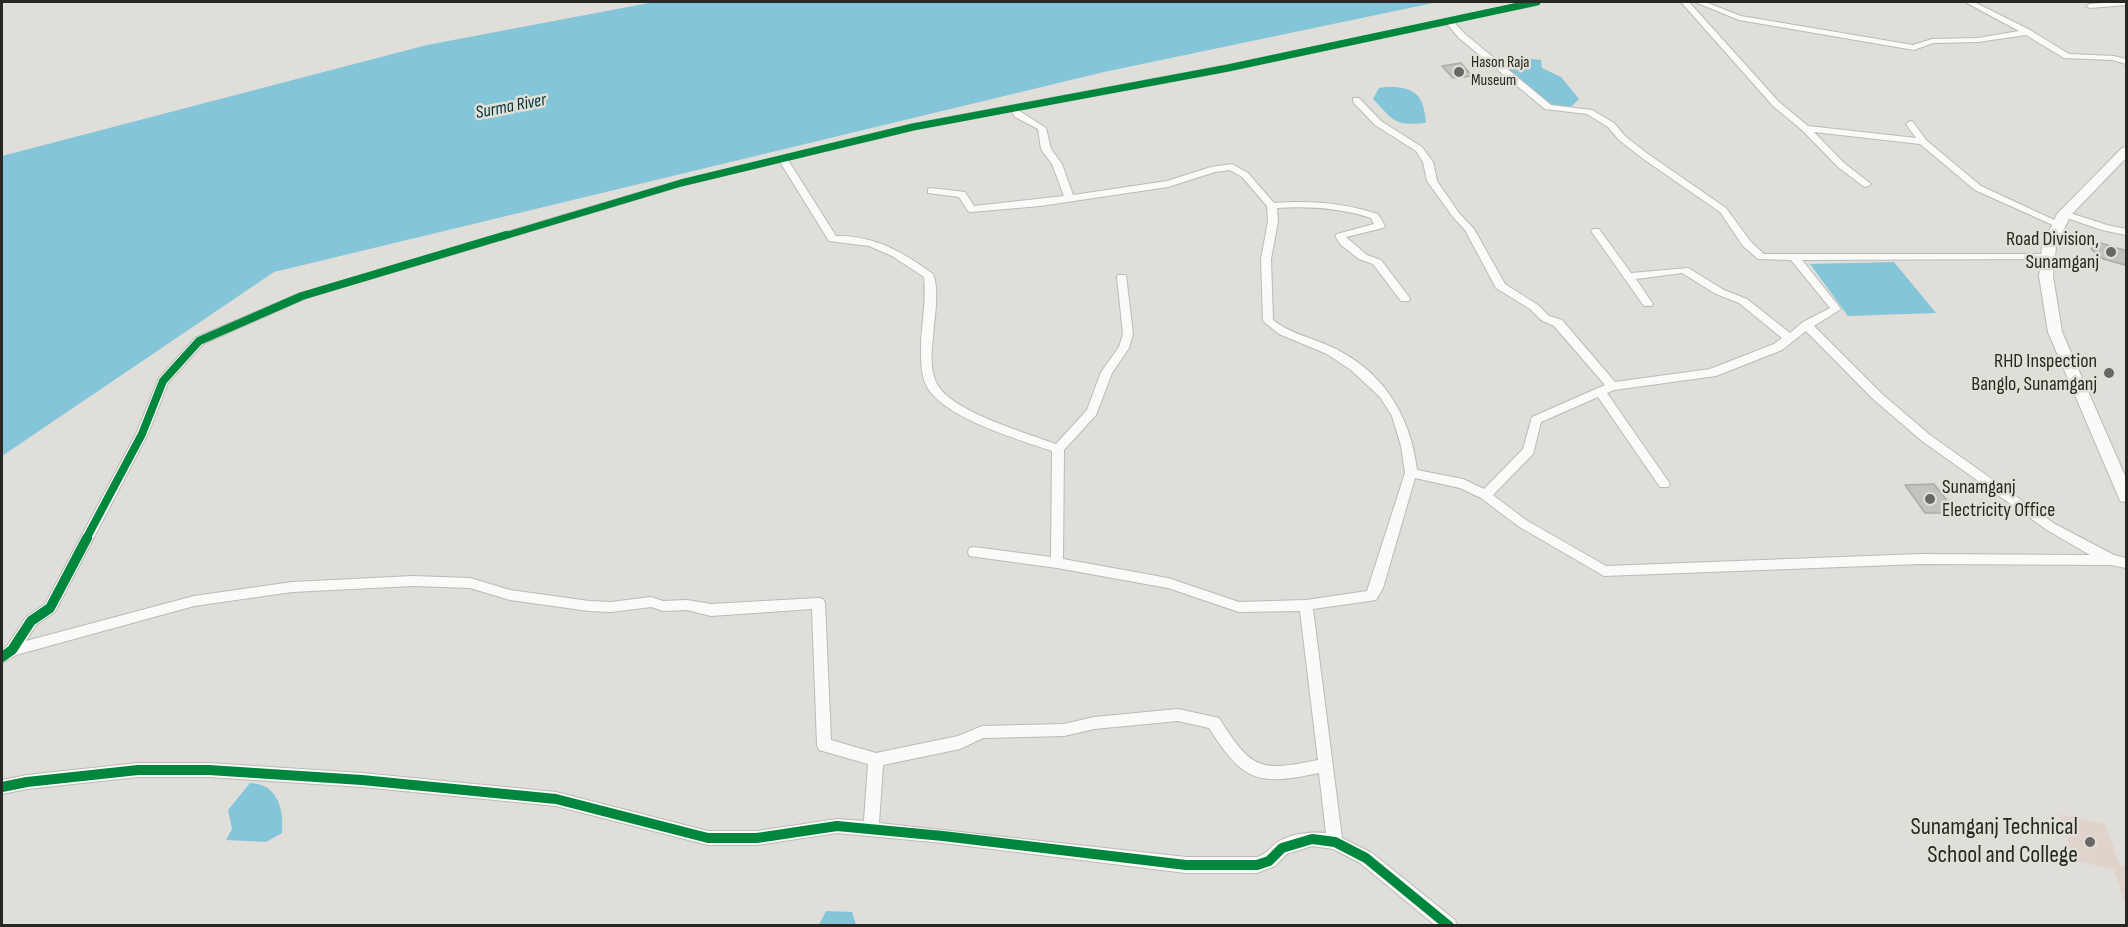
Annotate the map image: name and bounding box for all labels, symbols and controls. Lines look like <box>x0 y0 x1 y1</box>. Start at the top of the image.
place label: Hason Raja Museum <box>1471 53 1529 91</box>
marker: Hason Raja Museum <box>1452 65 1466 79</box>
water label: Surma River <box>474 90 548 124</box>
place label: Road Division, Sunamganj <box>2006 228 2099 275</box>
marker: Road Division, Sunamganj <box>2104 245 2118 259</box>
place label: RHD Inspection Banglo, Sunamganj <box>1971 350 2097 397</box>
marker: RHD Inspection Banglo, Sunamganj <box>2102 366 2116 380</box>
place label: Sunamganj Electricity Office <box>1942 476 2055 523</box>
marker: Sunamganj Electricity Office <box>1923 492 1937 506</box>
place label: Sunamganj Technical School and College <box>1910 814 2078 870</box>
marker: Sunamganj Technical School and College <box>2083 835 2097 849</box>

